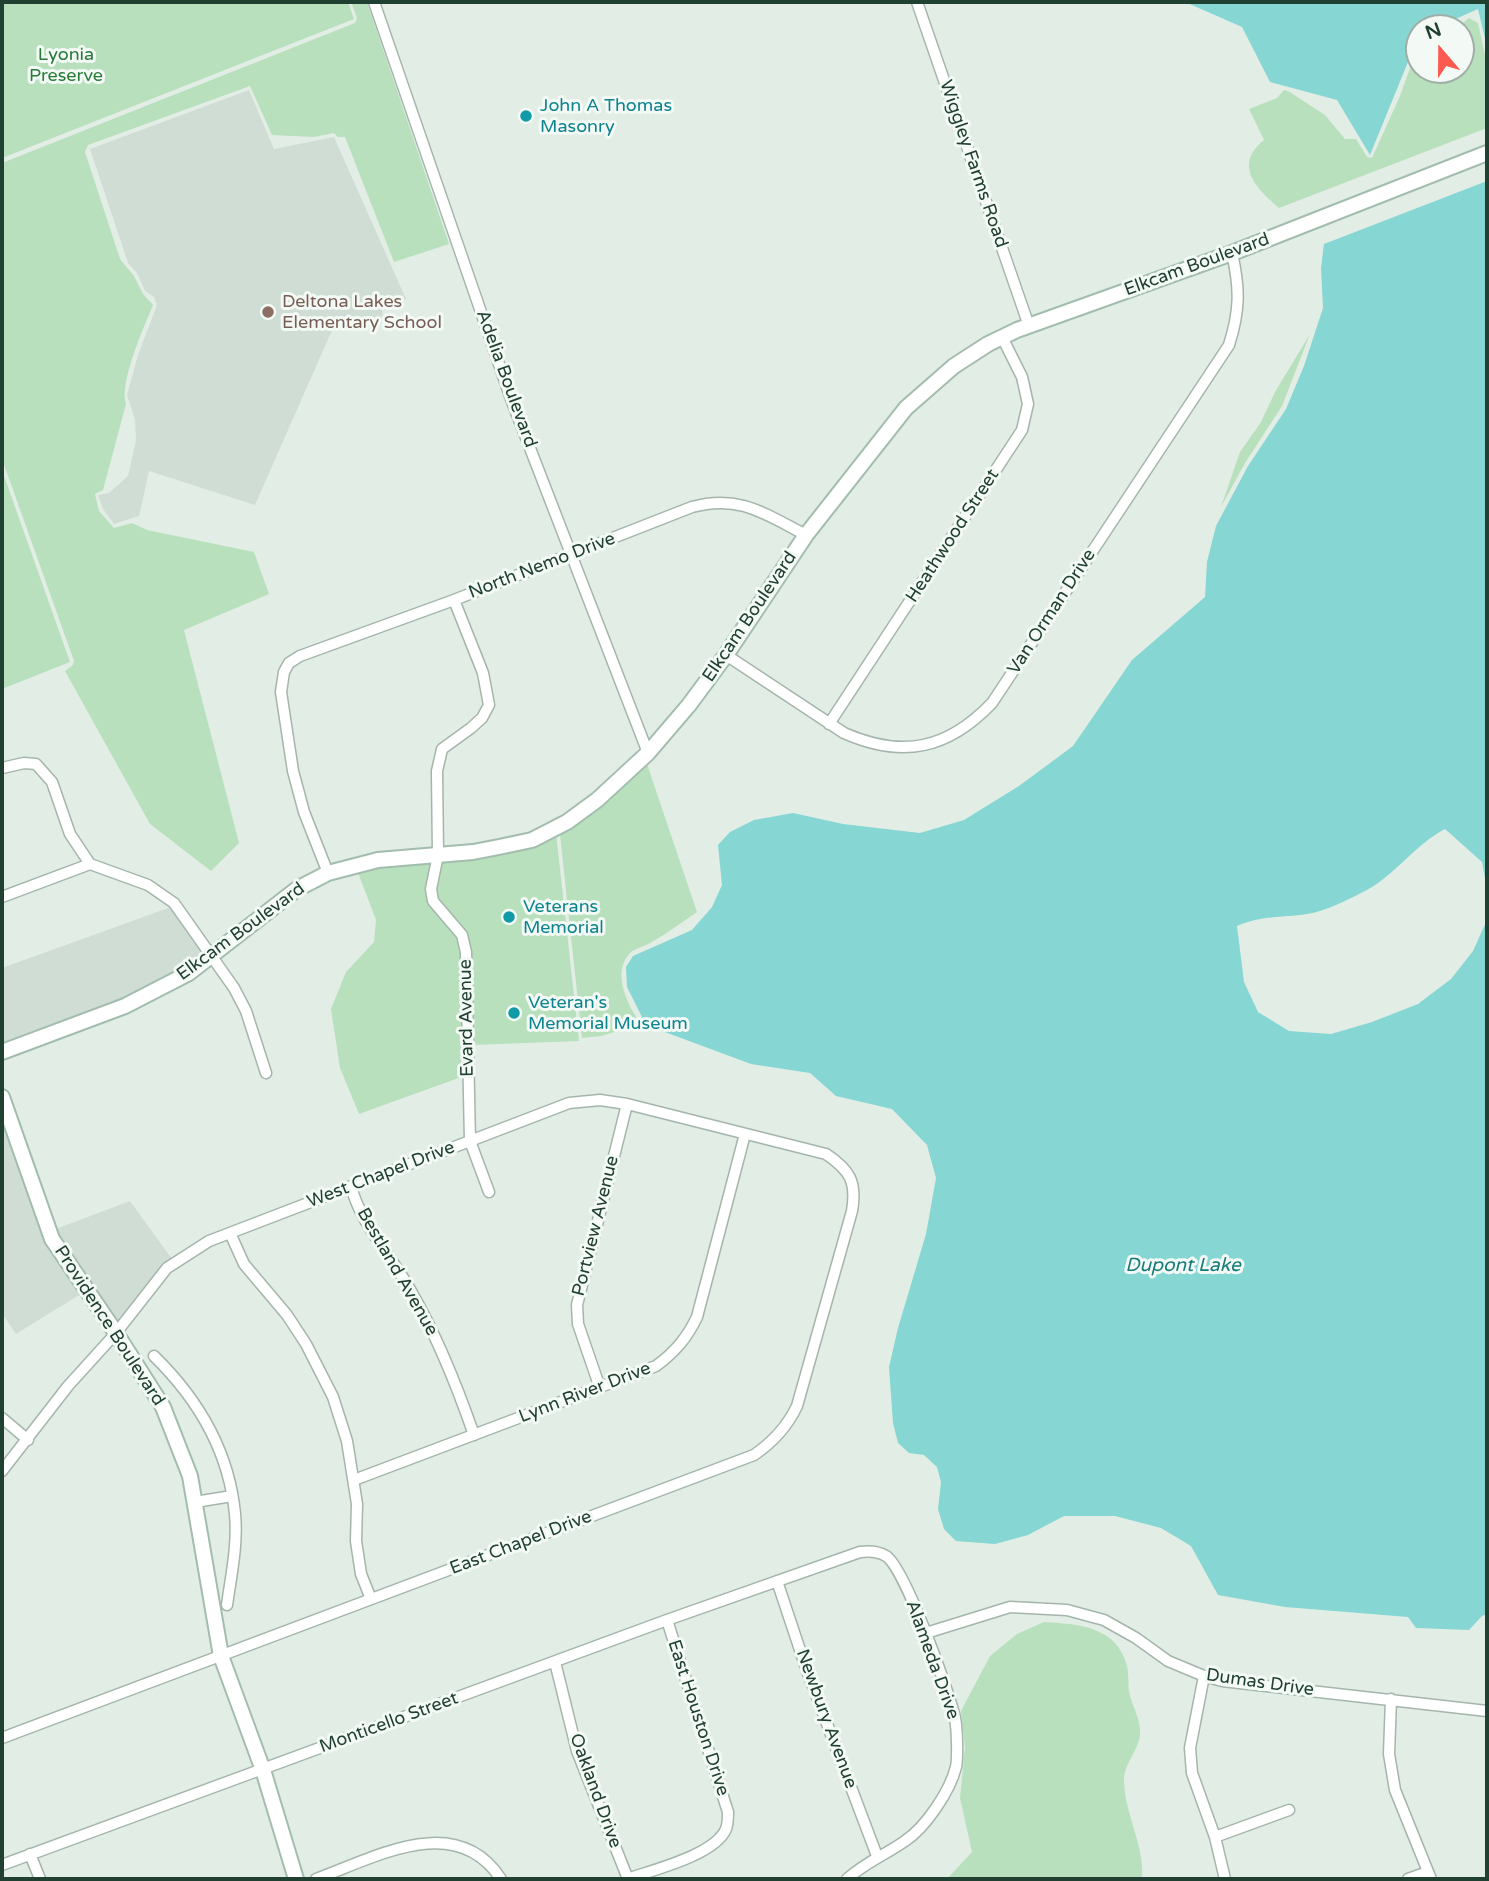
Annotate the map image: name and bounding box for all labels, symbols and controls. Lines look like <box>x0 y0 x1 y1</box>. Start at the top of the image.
north arrow <box>1405 14 1475 84</box>
text: N <box>1423 18 1444 44</box>
park label: Lyonia Preserve <box>29 44 103 86</box>
street label: Wiggley Farms Road <box>934 77 1012 251</box>
place label: John A Thomas Masonry <box>540 95 672 138</box>
marker: John A Thomas Masonry <box>518 108 534 124</box>
street label: Elkcam Boulevard <box>1121 229 1273 301</box>
place label: Deltona Lakes Elementary School <box>282 291 442 334</box>
marker: Deltona Lakes Elementary School <box>260 304 276 320</box>
street label: Adelia Boulevard <box>471 307 541 451</box>
street label: Heathwood Street <box>902 465 1004 607</box>
street label: North Nemo Drive <box>466 528 618 604</box>
street label: Van Orman Drive <box>1003 545 1101 679</box>
street label: Elkcam Boulevard <box>698 548 802 686</box>
street label: Elkcam Boulevard <box>173 878 309 986</box>
place label: Veterans Memorial <box>523 896 604 939</box>
marker: Veterans Memorial <box>501 909 517 925</box>
street label: Evard Avenue <box>455 959 479 1077</box>
place label: Veteran's Memorial Museum <box>528 992 688 1034</box>
marker: Veteran's Memorial Museum <box>506 1005 522 1021</box>
street label: West Chapel Drive <box>304 1137 458 1213</box>
street label: Portview Avenue <box>568 1154 624 1298</box>
street label: Bestland Avenue <box>352 1204 442 1340</box>
street label: Providence Boulevard <box>49 1242 169 1410</box>
water label: Dupont Lake <box>1125 1255 1241 1277</box>
street label: Lynn River Drive <box>516 1358 654 1428</box>
street label: East Chapel Drive <box>447 1506 595 1580</box>
street label: Alameda Drive <box>900 1598 964 1722</box>
street label: East Houston Drive <box>663 1637 733 1799</box>
street label: Newbury Avenue <box>791 1646 861 1792</box>
street label: Dumas Drive <box>1205 1665 1315 1701</box>
street label: Monticello Street <box>317 1688 461 1758</box>
street label: Oakland Drive <box>564 1731 626 1851</box>

